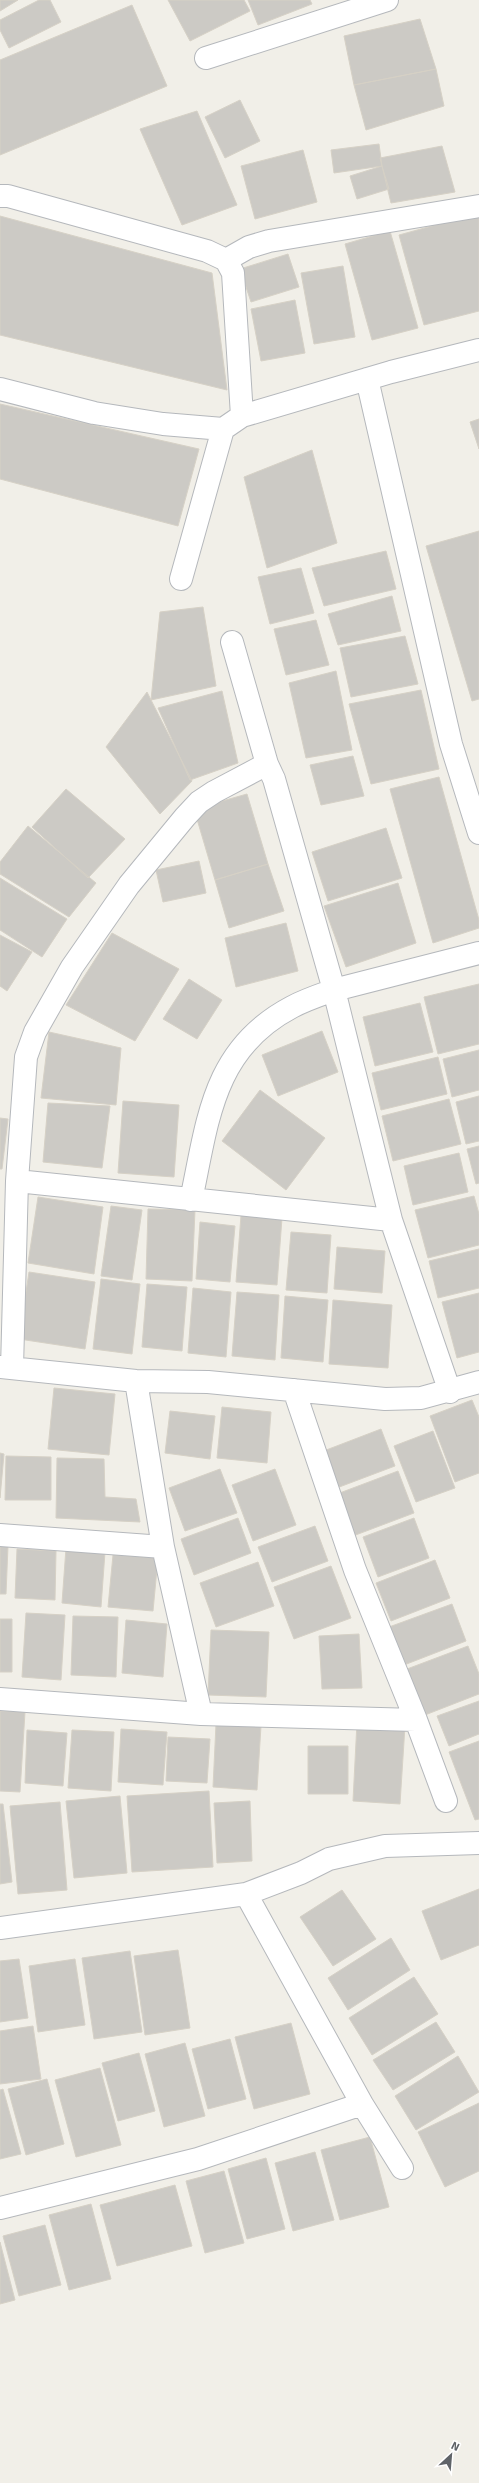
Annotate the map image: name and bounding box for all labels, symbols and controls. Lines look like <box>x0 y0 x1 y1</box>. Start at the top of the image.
north arrow <box>431 2435 471 2475</box>
text: N <box>449 2439 461 2454</box>

